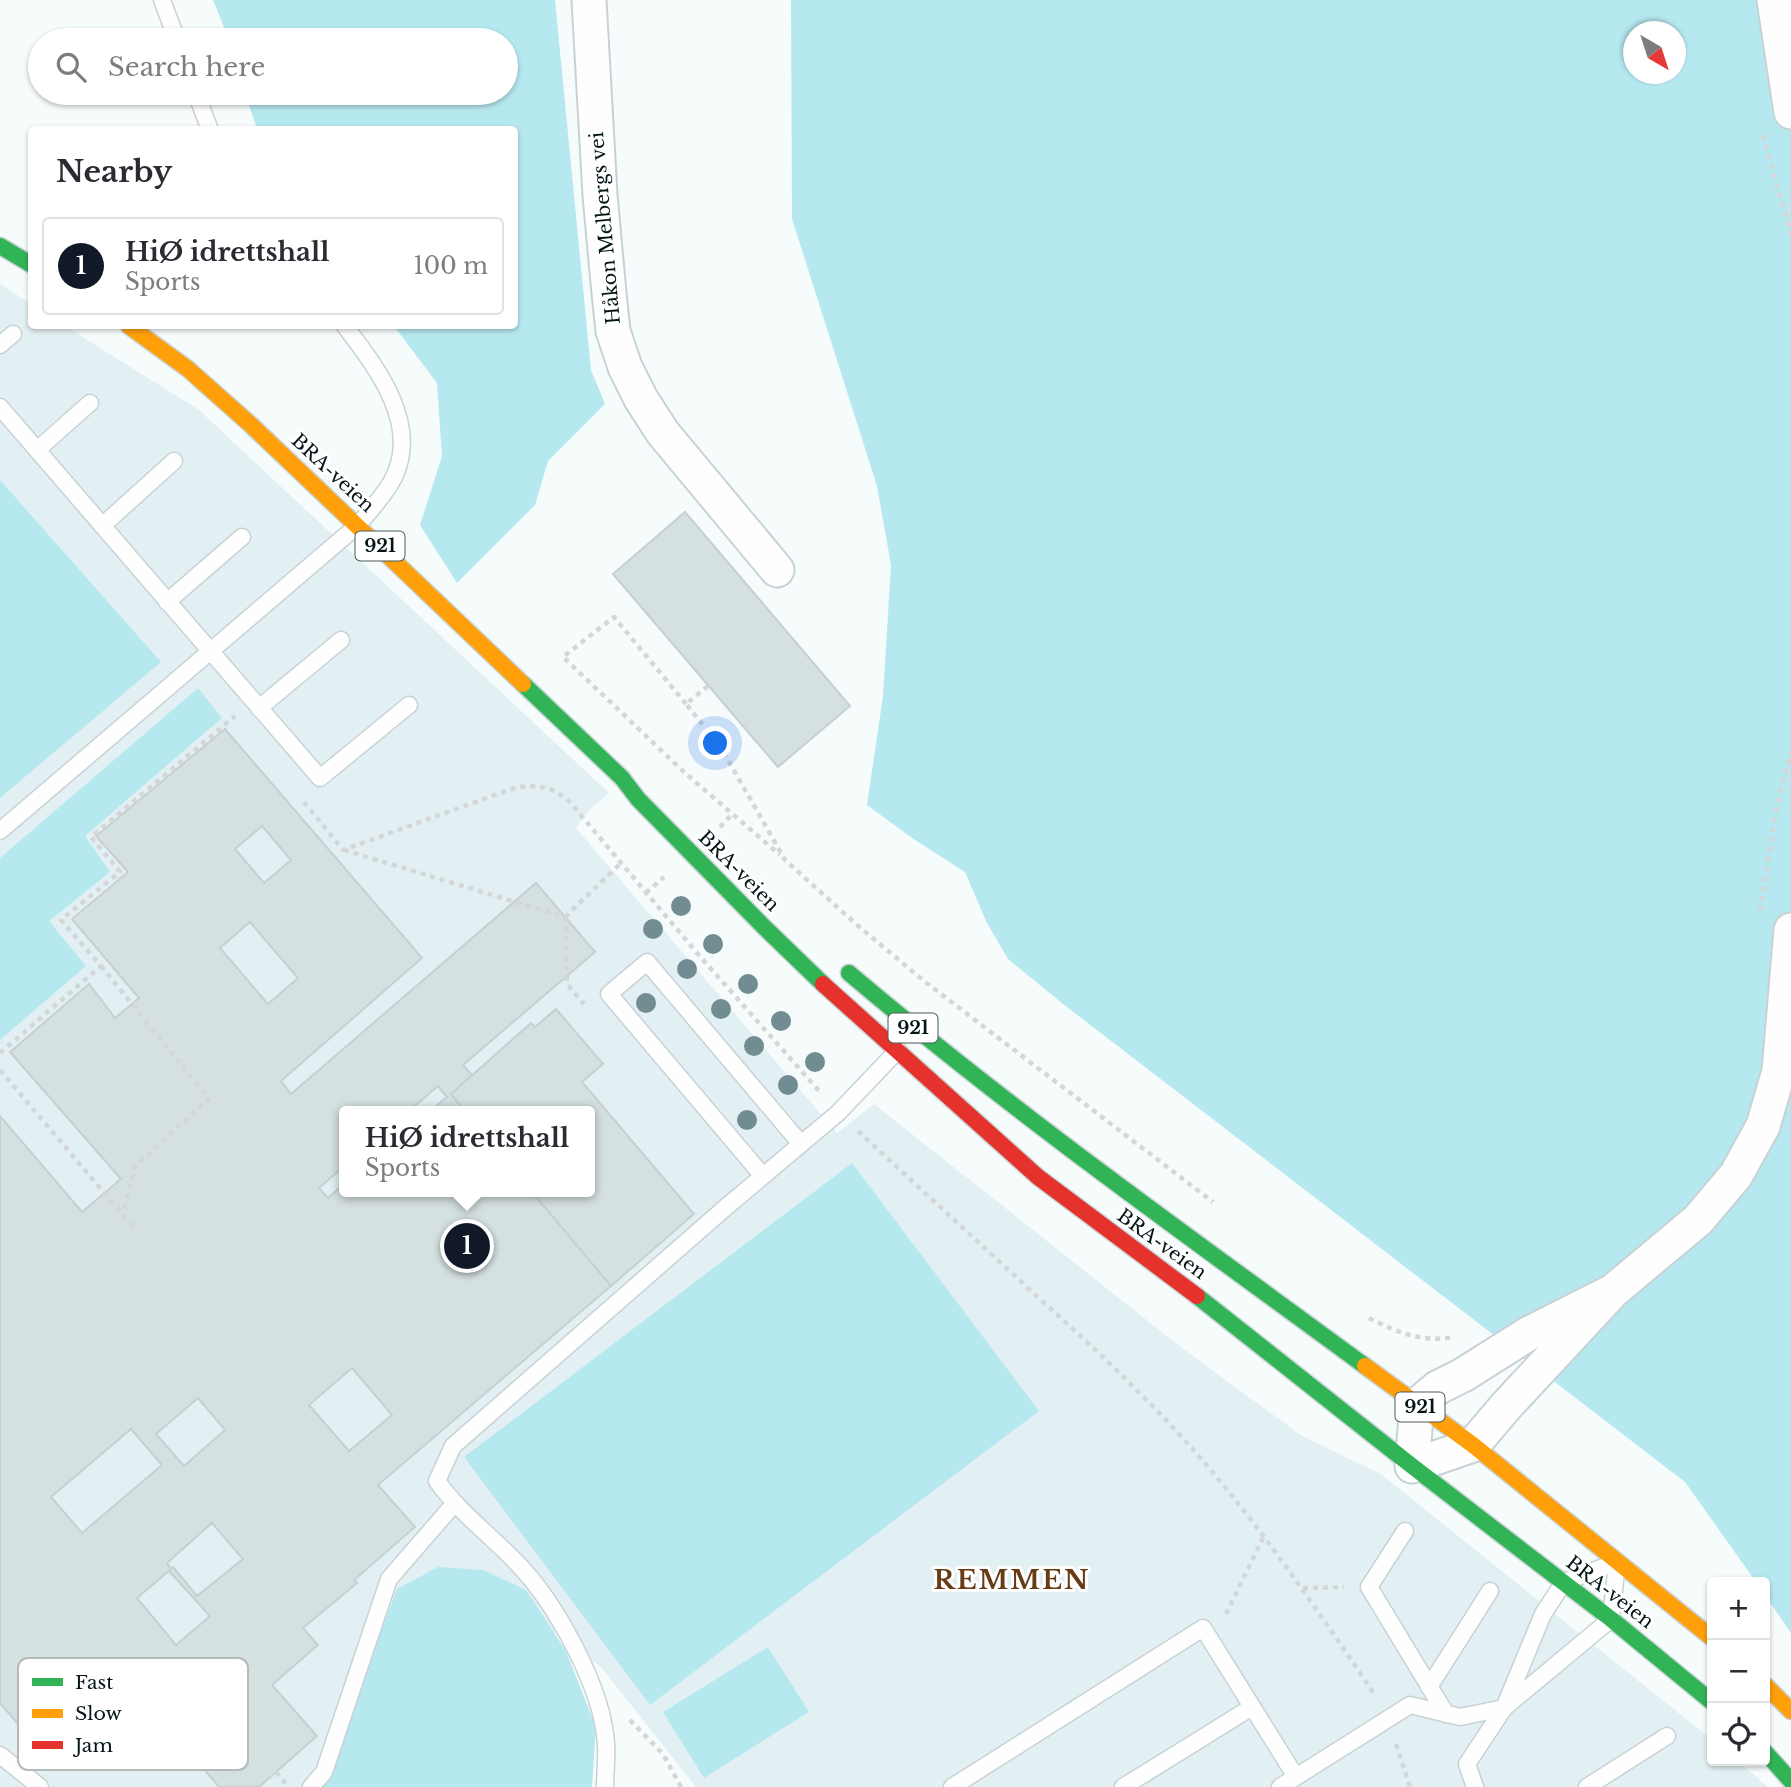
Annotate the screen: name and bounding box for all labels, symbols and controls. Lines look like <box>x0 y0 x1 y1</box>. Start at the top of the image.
north arrow <box>1623 21 1686 84</box>
search box <box>28 28 518 105</box>
icon: search <box>52 48 90 86</box>
text: Search here <box>108 51 265 83</box>
street label: Håkon Melbergs vei <box>585 130 625 325</box>
text: Nearby <box>56 153 172 190</box>
text: HiØ idrettshall <box>125 236 329 268</box>
text: 1 <box>76 252 86 280</box>
text: 100 m <box>414 252 488 280</box>
text: Sports <box>125 268 201 296</box>
street label: BRA-veien <box>287 429 379 517</box>
road number: 921 <box>356 532 404 560</box>
your location <box>698 726 732 760</box>
street label: BRA-veien <box>694 826 784 916</box>
road number: 921 <box>888 1014 937 1042</box>
popup <box>339 1106 595 1197</box>
text: HiØ idrettshall <box>365 1122 569 1154</box>
text: Sports <box>365 1154 440 1182</box>
street label: BRA-veien <box>1113 1204 1211 1284</box>
pin: 1 <box>444 1220 490 1272</box>
road number: 921 <box>1396 1392 1444 1422</box>
street label: BRA-veien <box>1562 1551 1658 1633</box>
district label: REMMEN <box>934 1564 1090 1596</box>
map controls <box>1707 1577 1770 1766</box>
button: + <box>1707 1577 1770 1640</box>
button: − <box>1707 1640 1770 1703</box>
legend <box>18 1658 248 1770</box>
text: Fast <box>75 1671 114 1694</box>
text: Slow <box>75 1702 122 1725</box>
button: locate <box>1707 1703 1770 1766</box>
text: Jam <box>72 1734 113 1757</box>

